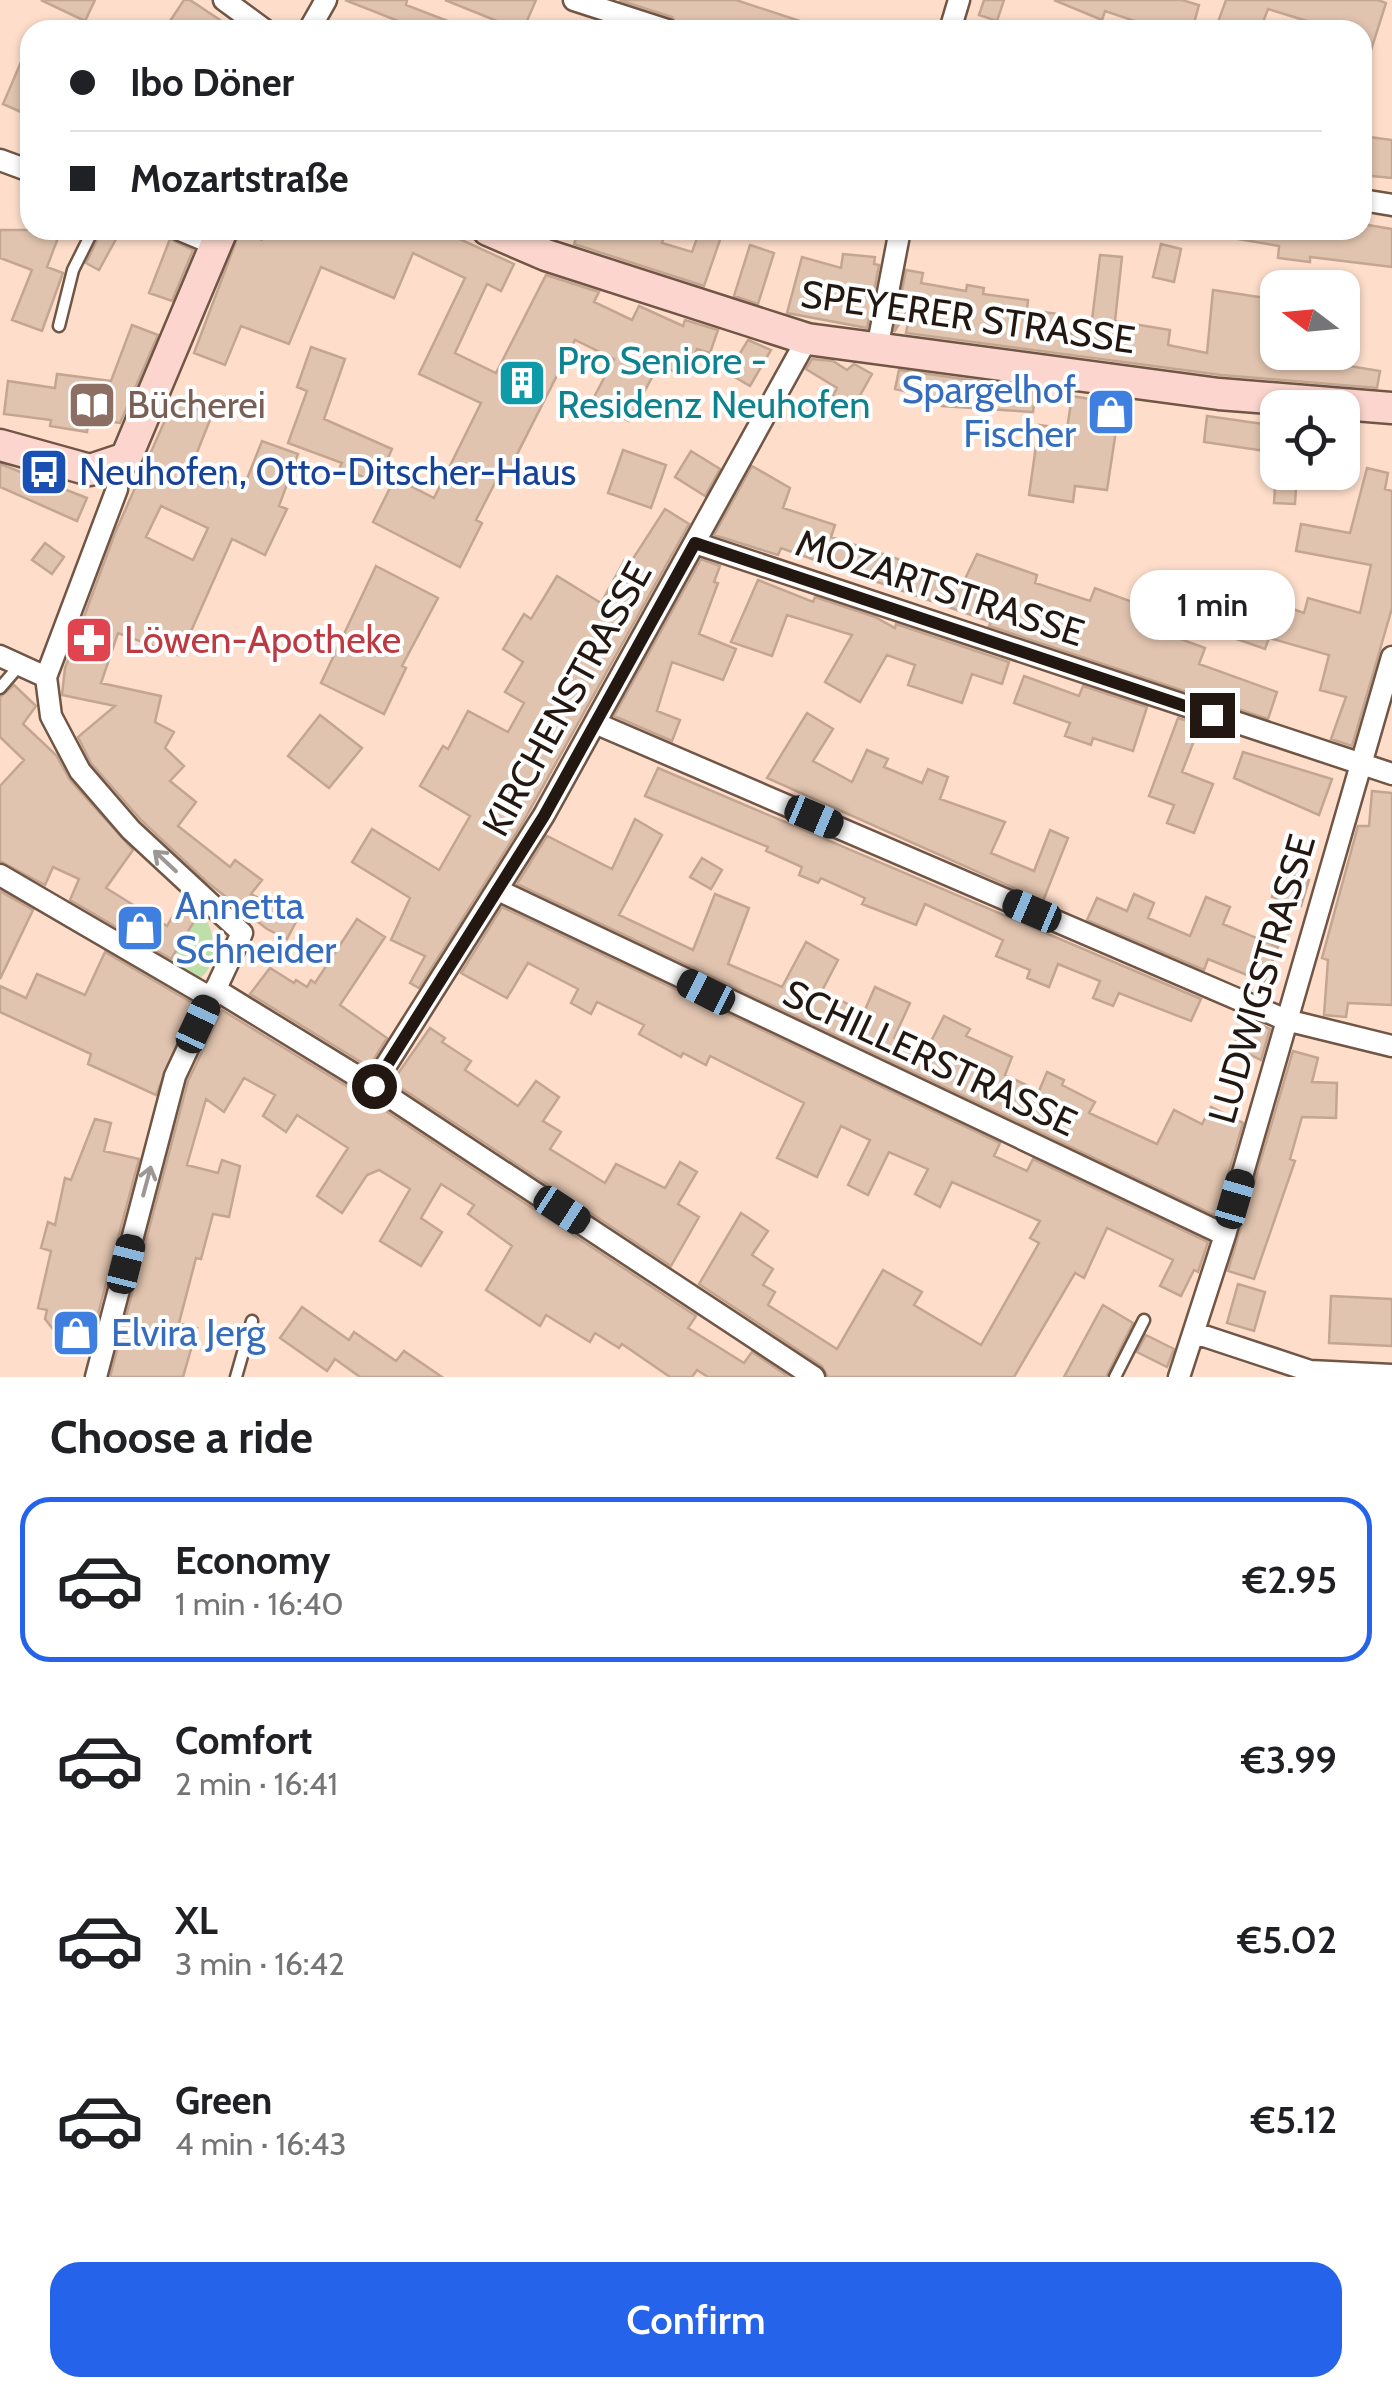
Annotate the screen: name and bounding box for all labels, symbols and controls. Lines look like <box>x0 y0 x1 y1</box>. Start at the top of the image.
text: Ibo Döner <box>130 59 294 106</box>
text: Mozartstraße <box>130 155 349 202</box>
street label: SPEYERER STRASSE <box>798 270 1138 363</box>
north arrow <box>1260 270 1360 370</box>
map controls <box>1260 270 1360 490</box>
place label: Pro Seniore - Residenz Neuhofen <box>557 337 870 428</box>
building icon: Pro Seniore - Residenz Neuhofen <box>496 357 548 409</box>
place label: Spargelhof Fischer <box>902 366 1076 457</box>
library icon: Bücherei <box>66 379 118 431</box>
place label: Bücherei <box>127 381 266 428</box>
shop icon: Spargelhof Fischer <box>1085 386 1137 438</box>
button: locate <box>1260 390 1360 490</box>
bus stop icon: Neuhofen, Otto-Ditscher-Haus <box>18 446 70 498</box>
place label: Neuhofen, Otto-Ditscher-Haus <box>79 448 576 495</box>
street label: MOZARTSTRASSE <box>790 519 1090 656</box>
street label: KIRCHENSTRASSE <box>472 553 661 844</box>
callout: 1 min <box>1130 570 1294 640</box>
text: 1 min <box>1177 585 1248 624</box>
pharmacy icon: Löwen-Apotheke <box>63 614 115 666</box>
place label: Löwen-Apotheke <box>124 616 401 663</box>
route end <box>1190 693 1235 738</box>
car <box>781 791 847 843</box>
street label: LUDWIGSTRASSE <box>1198 829 1325 1129</box>
one-way arrow <box>153 850 178 873</box>
place label: Annetta Schneider <box>175 882 336 973</box>
car <box>999 885 1065 937</box>
shop icon: Annetta Schneider <box>114 902 166 954</box>
car <box>672 965 740 1019</box>
street label: SCHILLERSTRASSE <box>776 969 1084 1146</box>
car <box>172 990 224 1058</box>
route start <box>352 1064 397 1109</box>
one-way arrow <box>139 1166 158 1197</box>
car <box>1212 1166 1258 1232</box>
car <box>529 1181 595 1239</box>
car <box>104 1231 148 1297</box>
shop icon: Elvira Jerg <box>50 1307 102 1359</box>
place label: Elvira Jerg <box>111 1309 266 1356</box>
text: Choose a ride <box>50 1410 313 1464</box>
icon: car <box>55 1535 145 1625</box>
text: Economy <box>175 1537 330 1584</box>
text: €2.95 <box>1243 1556 1337 1603</box>
text: 1 min · 16:40 <box>175 1584 343 1623</box>
icon: car <box>55 1715 145 1805</box>
text: Comfort <box>175 1717 312 1764</box>
text: €3.99 <box>1241 1736 1337 1783</box>
text: 2 min · 16:41 <box>175 1764 338 1803</box>
icon: car <box>55 1895 145 1985</box>
text: XL <box>175 1897 218 1944</box>
text: €5.02 <box>1237 1916 1337 1963</box>
text: 3 min · 16:42 <box>175 1944 345 1983</box>
icon: car <box>55 2075 145 2165</box>
text: Green <box>175 2077 272 2124</box>
text: €5.12 <box>1251 2096 1337 2143</box>
text: 4 min · 16:43 <box>175 2124 347 2163</box>
button: Confirm <box>50 2262 1342 2377</box>

